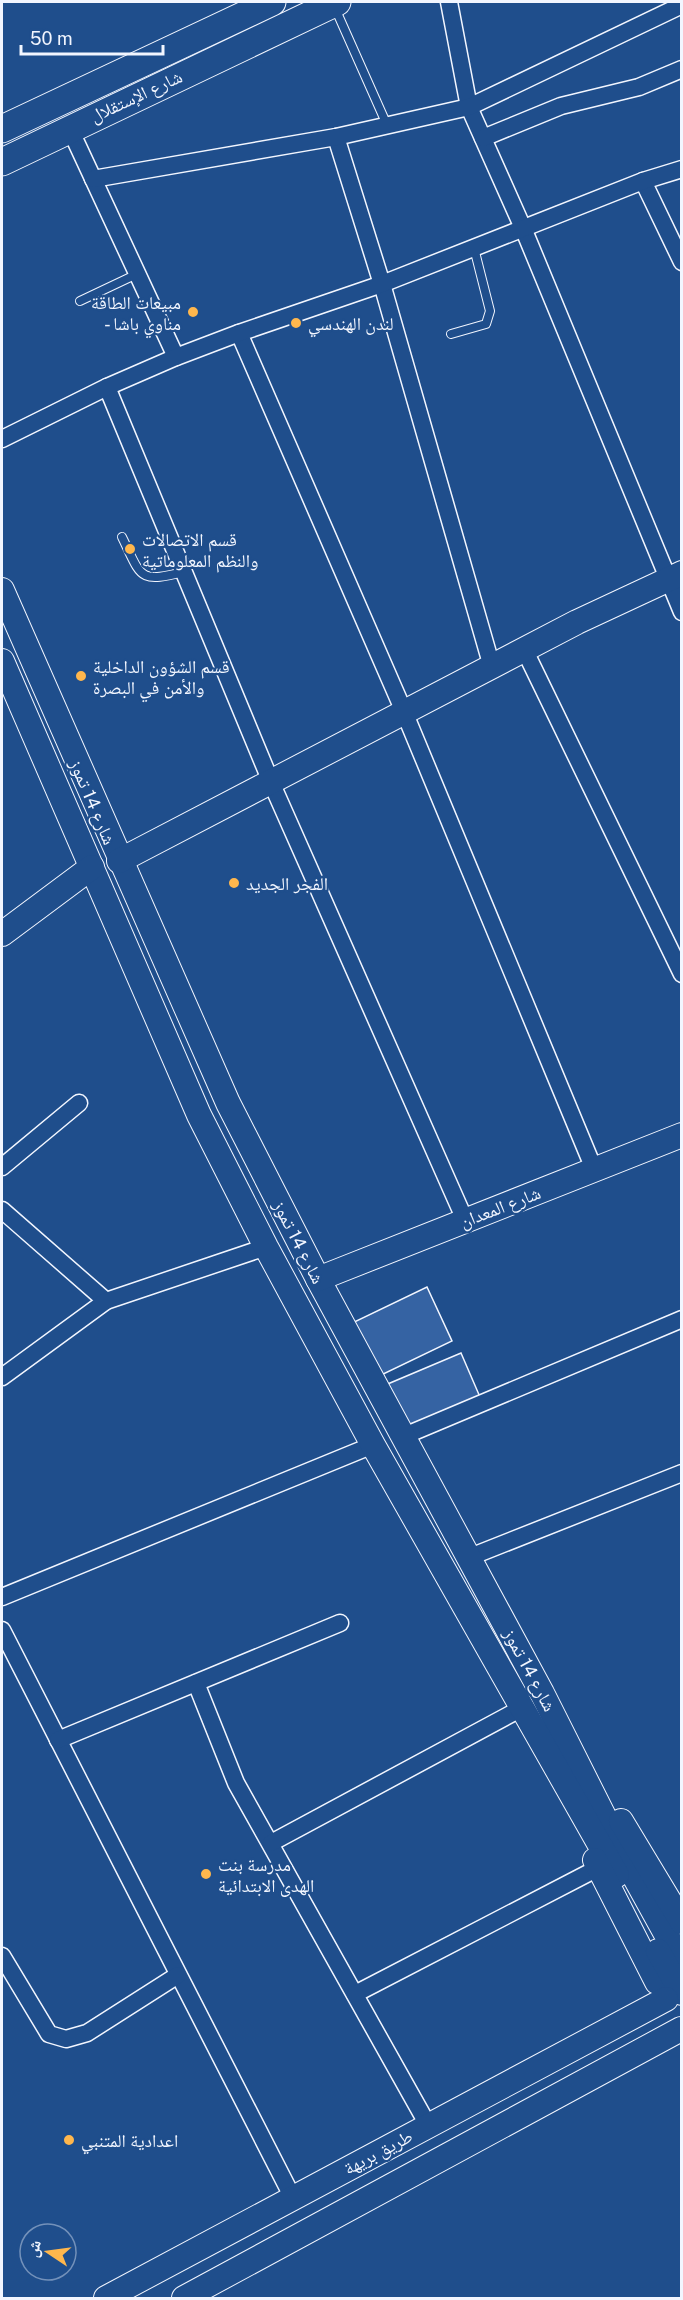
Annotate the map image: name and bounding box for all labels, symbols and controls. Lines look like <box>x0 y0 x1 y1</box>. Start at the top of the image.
scale bar <box>21 18 164 56</box>
text: 50 m <box>30 28 73 49</box>
street label: شارع الإستقلال <box>87 66 186 127</box>
place label: مبيعات الطاقة - مناوي باشا <box>91 292 181 338</box>
marker: مبيعات الطاقة - مناوي باشا <box>186 305 200 319</box>
place label: لندن الهندسي <box>308 313 393 338</box>
marker: لندن الهندسي <box>289 316 303 330</box>
place label: قسم الاتصالات والنظم المعلوماتية <box>142 529 258 573</box>
marker: قسم الاتصالات والنظم المعلوماتية <box>123 542 137 556</box>
place label: قسم الشؤون الداخلية والأمن في البصرة <box>93 656 230 702</box>
marker: قسم الشؤون الداخلية والأمن في البصرة <box>74 669 88 683</box>
street label: شارع 14 تموز <box>64 755 120 848</box>
place label: الفجر الجديد <box>246 873 328 894</box>
marker: الفجر الجديد <box>227 876 241 890</box>
street label: شارع المعدان <box>457 1182 544 1233</box>
street label: شارع 14 تموز <box>268 1196 329 1288</box>
street label: شارع 14 تموز <box>498 1624 561 1715</box>
place label: مدرسة بنت الهدى اﻻبتدائية <box>218 1854 314 1897</box>
marker: مدرسة بنت الهدى اﻻبتدائية <box>199 1867 213 1881</box>
street label: طريق بريهة <box>340 2125 416 2180</box>
place label: اعدادية المتنبي <box>81 2130 178 2155</box>
marker: اعدادية المتنبي <box>62 2133 76 2147</box>
north arrow <box>18 2222 78 2282</box>
text: ش <box>23 2238 45 2259</box>

